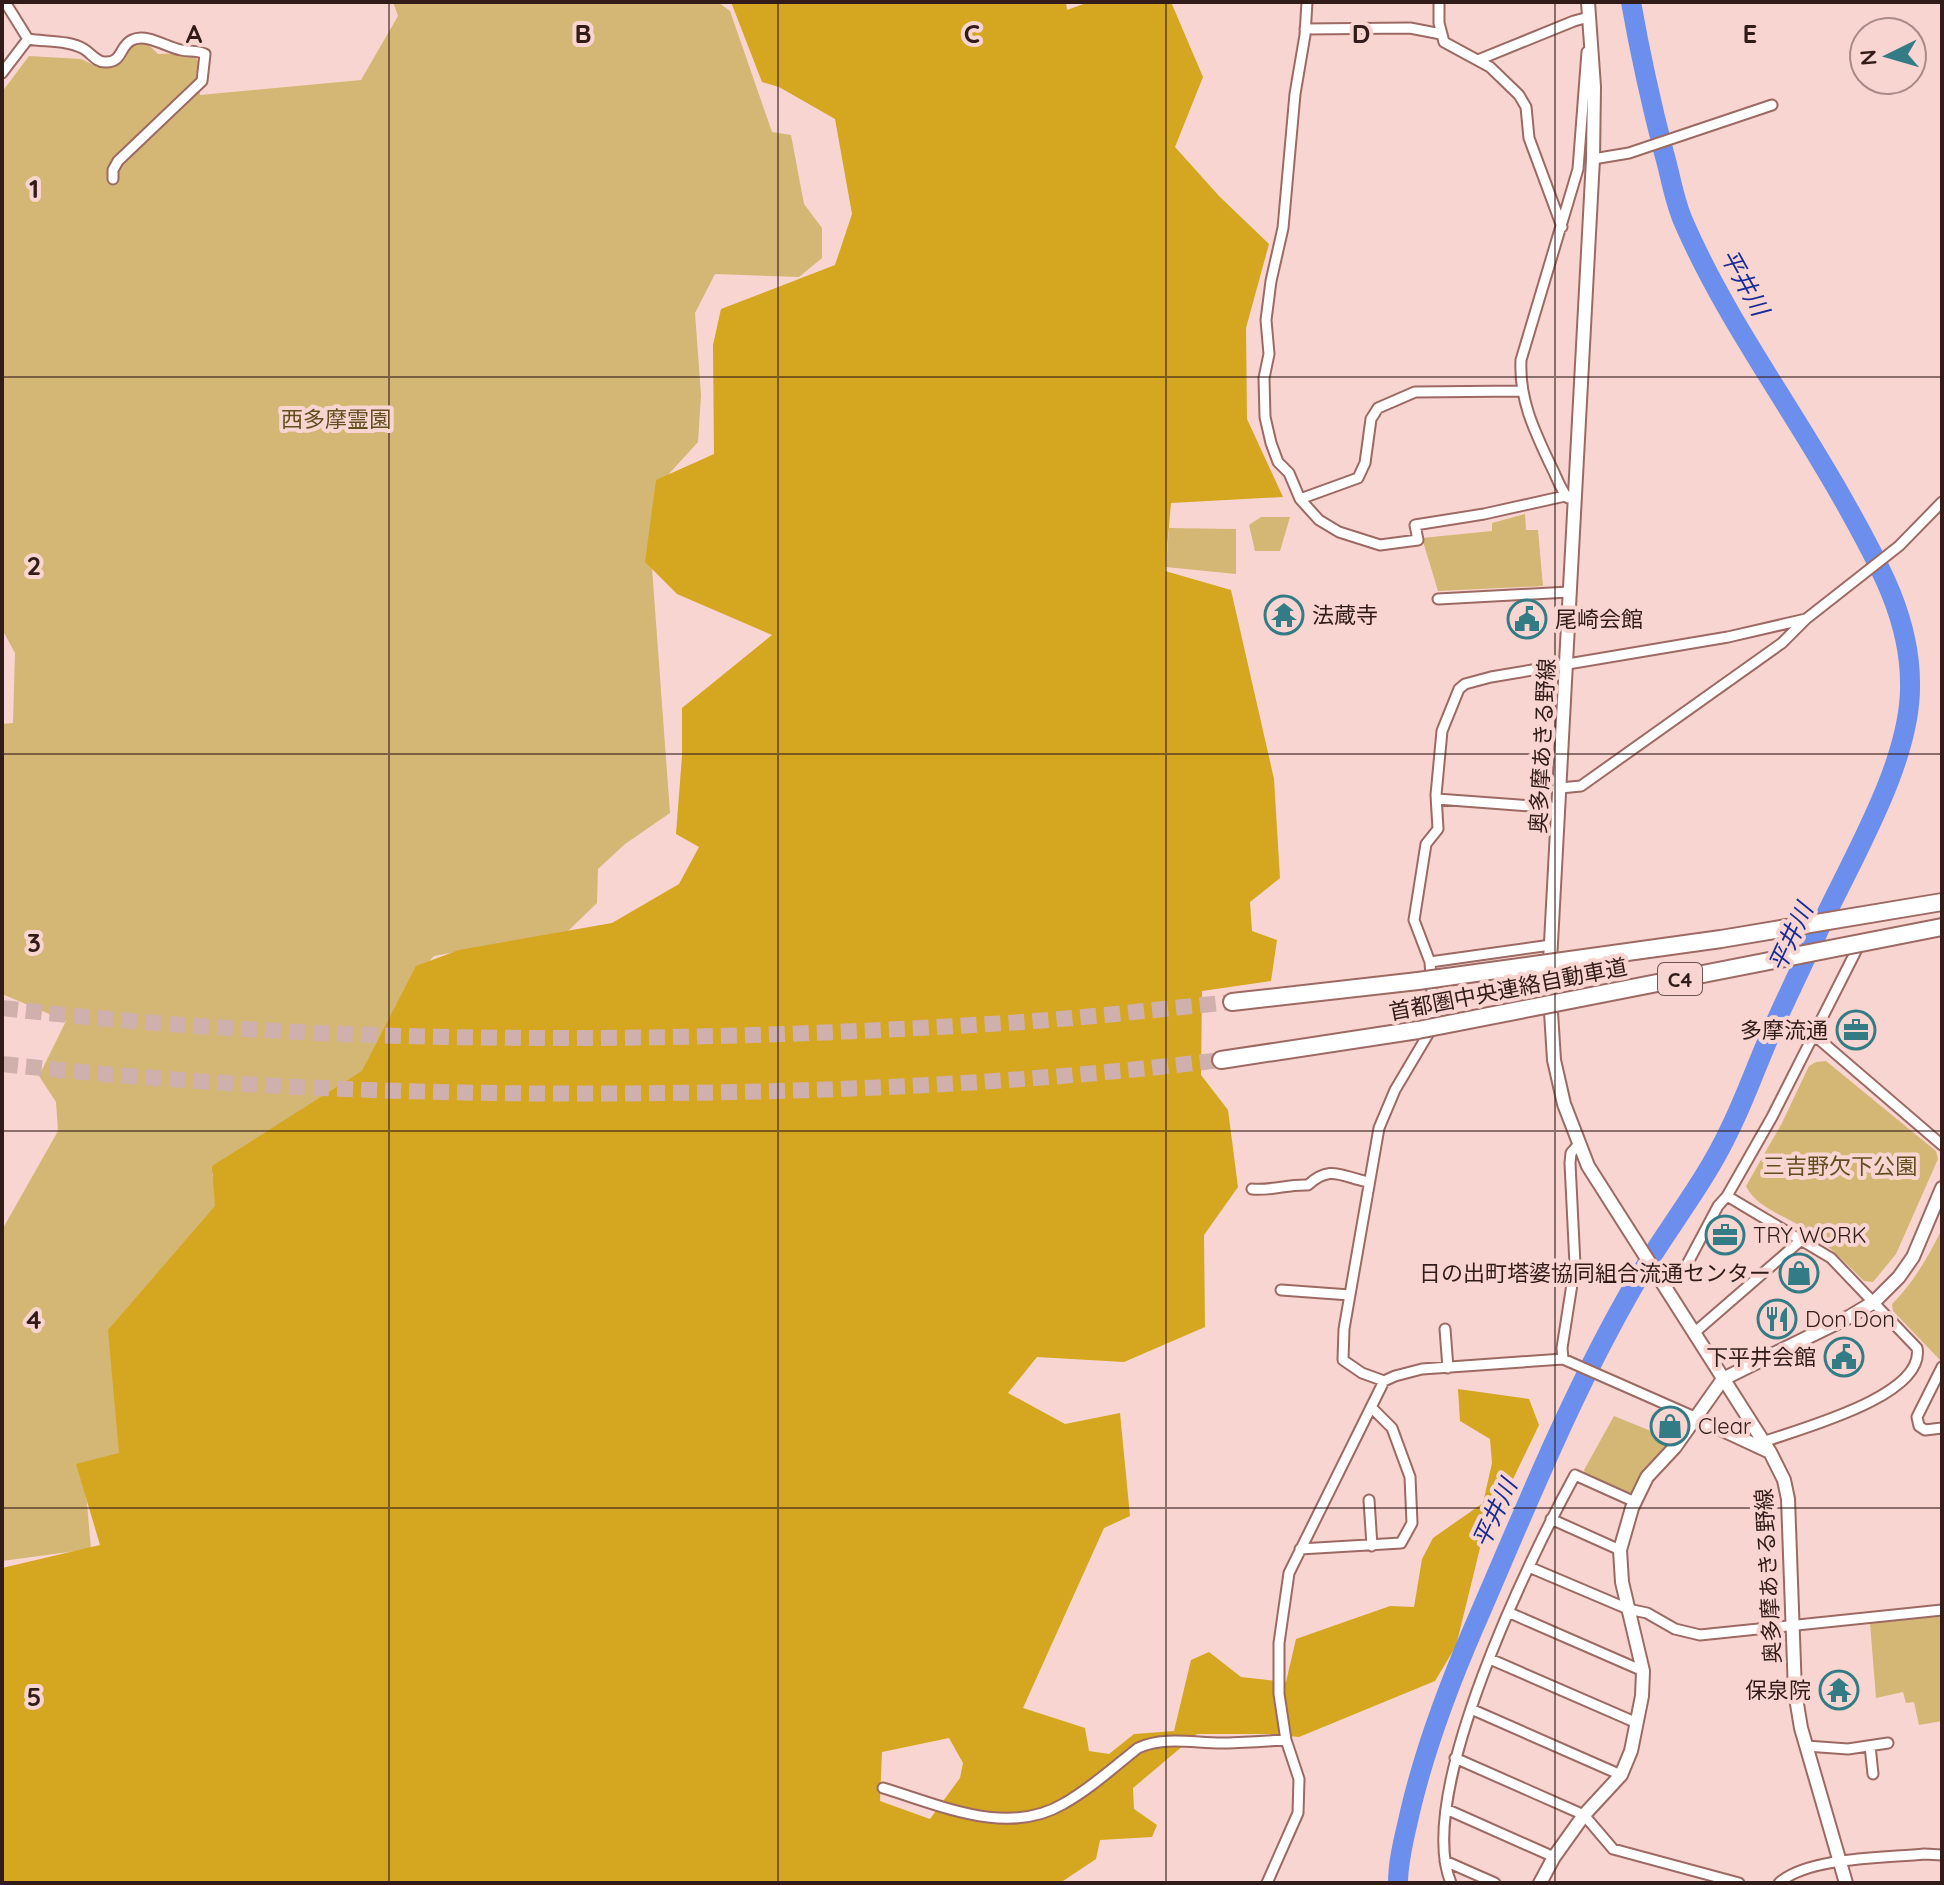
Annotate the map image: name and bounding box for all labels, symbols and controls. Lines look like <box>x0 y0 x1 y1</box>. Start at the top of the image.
north arrow <box>1848 16 1928 96</box>
text: A <box>186 17 203 50</box>
text: B <box>574 17 592 50</box>
text: C <box>964 17 980 50</box>
text: D <box>1352 17 1370 50</box>
text: E <box>1743 17 1757 50</box>
text: N <box>1853 48 1883 67</box>
text: 1 <box>29 172 39 205</box>
water label: 平井川 <box>1714 243 1777 323</box>
park label: 西多摩霊園 <box>281 405 391 433</box>
text: 2 <box>27 549 41 582</box>
temple icon: 法蔵寺 <box>1263 594 1305 636</box>
public building icon: 尾崎会館 <box>1506 598 1548 640</box>
place label: 法蔵寺 <box>1312 601 1378 629</box>
place label: 尾崎会館 <box>1555 605 1643 633</box>
street label: 奥多摩あきる野線 <box>1523 658 1561 834</box>
water label: 平井川 <box>1761 895 1820 976</box>
text: 3 <box>27 926 41 959</box>
street label: 首都圏中央連絡自動車道 <box>1387 952 1629 1026</box>
road number: C4 <box>1658 963 1702 995</box>
office icon: 多摩流通 <box>1835 1009 1877 1051</box>
place label: 多摩流通 <box>1740 1016 1828 1044</box>
park label: 三吉野欠下公園 <box>1763 1152 1917 1180</box>
office icon: TRY WORK <box>1704 1214 1746 1256</box>
place label: TRY WORK <box>1753 1221 1866 1249</box>
shop icon: 日の出町塔婆協同組合流通センター <box>1778 1252 1820 1294</box>
place label: 日の出町塔婆協同組合流通センター <box>1419 1259 1771 1287</box>
restaurant icon: Don Don <box>1756 1298 1798 1340</box>
text: 4 <box>26 1303 42 1336</box>
place label: Don Don <box>1805 1305 1895 1333</box>
public building icon: 下平井会館 <box>1823 1336 1865 1378</box>
place label: 下平井会館 <box>1706 1343 1816 1371</box>
shop icon: Clear <box>1649 1405 1691 1447</box>
place label: Clear <box>1698 1412 1752 1440</box>
water label: 平井川 <box>1465 1471 1524 1552</box>
street label: 奥多摩あきる野線 <box>1749 1488 1787 1664</box>
temple icon: 保泉院 <box>1818 1669 1860 1711</box>
place label: 保泉院 <box>1745 1676 1811 1704</box>
text: 5 <box>27 1680 41 1713</box>

